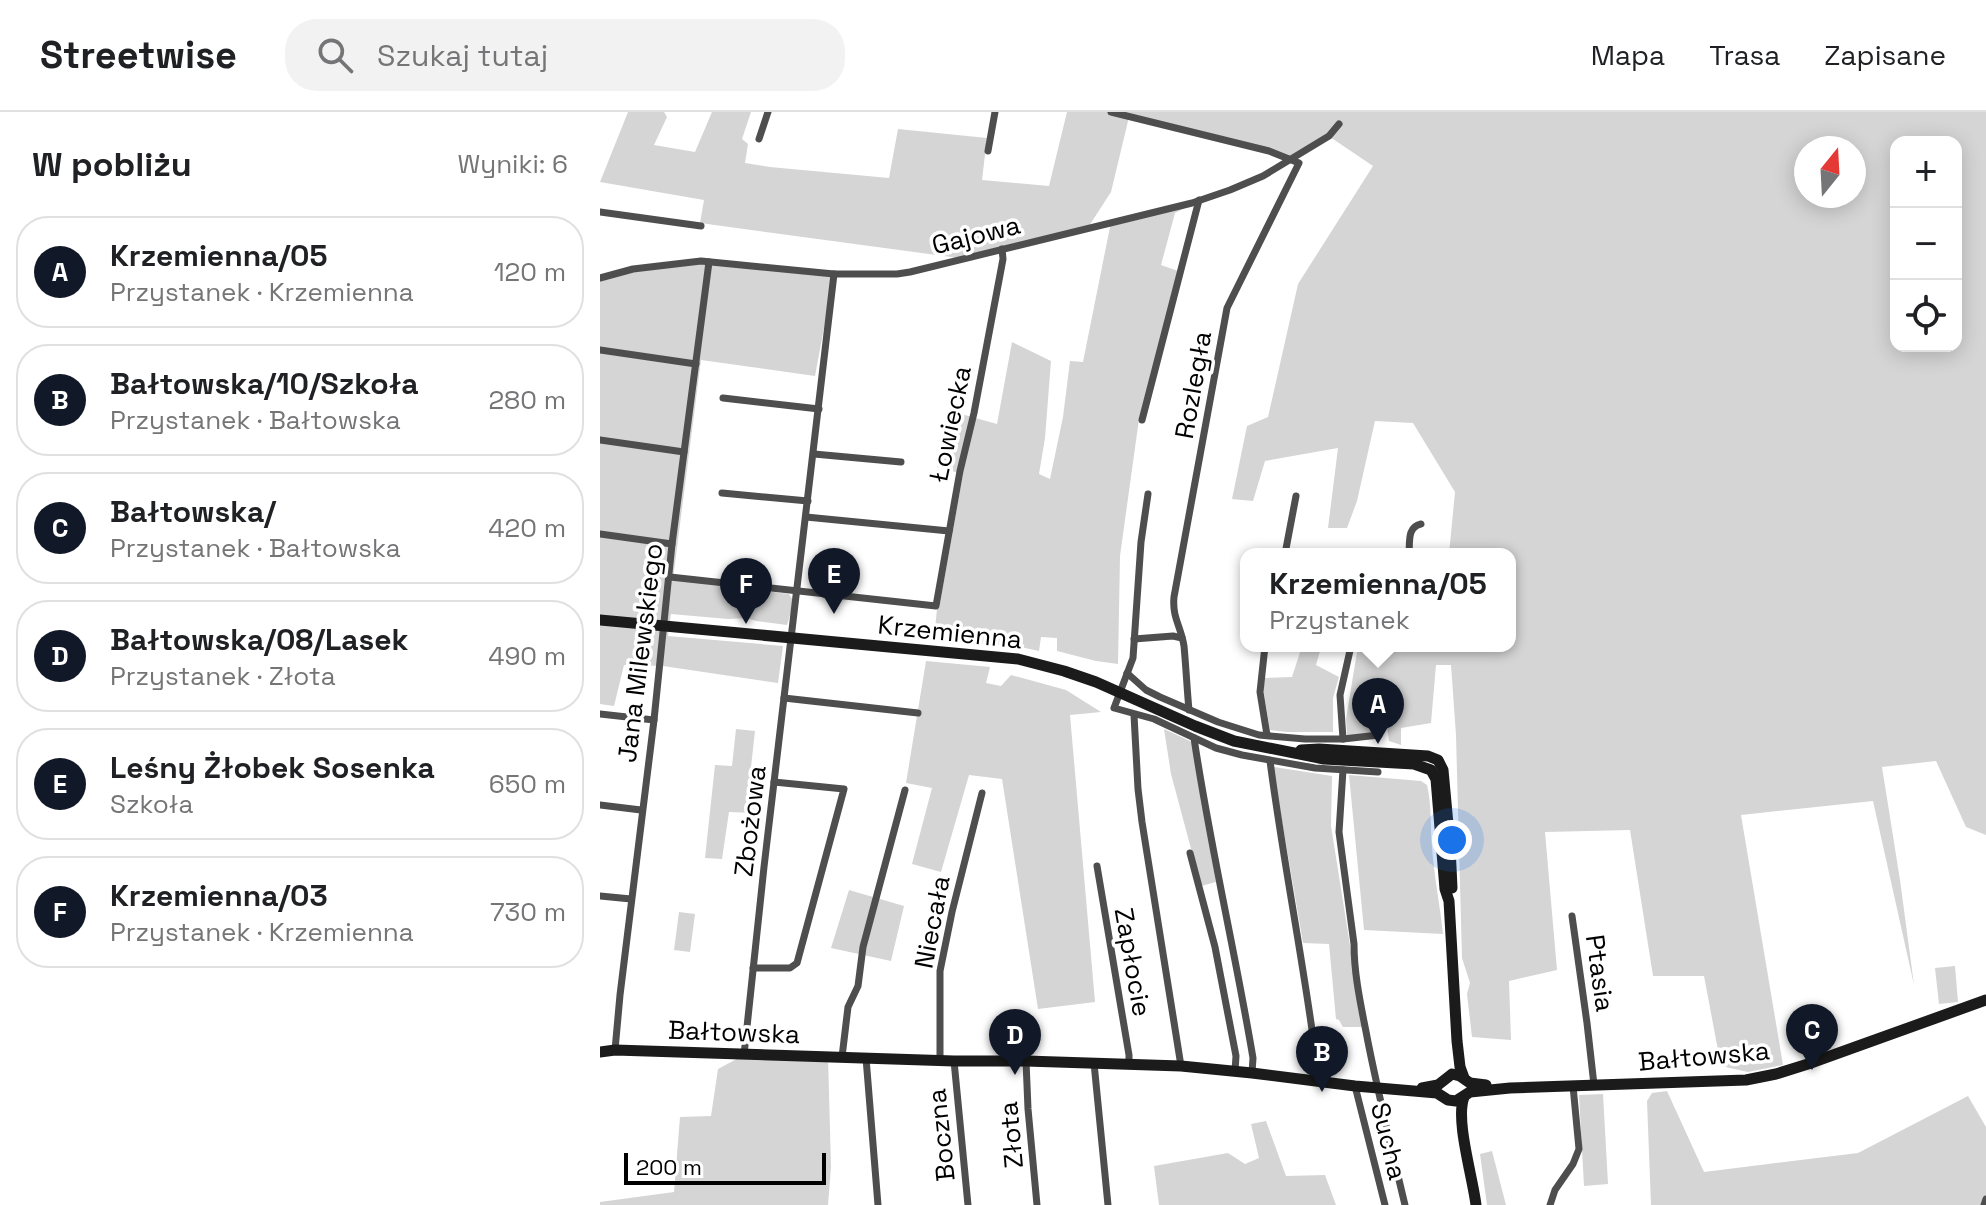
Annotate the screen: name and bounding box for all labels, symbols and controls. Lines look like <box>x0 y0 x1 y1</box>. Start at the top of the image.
search box <box>285 19 845 91</box>
text: Streetwise <box>40 31 237 79</box>
icon: search <box>313 33 357 77</box>
text: Szukaj tutaj <box>377 36 548 75</box>
text: Mapa <box>1591 37 1665 73</box>
text: Trasa <box>1709 37 1780 73</box>
text: Zapisane <box>1824 37 1946 73</box>
north arrow <box>1794 136 1866 208</box>
map controls <box>1890 136 1962 352</box>
button: + <box>1890 136 1962 208</box>
text: W pobliżu <box>32 143 192 186</box>
text: Wyniki: 6 <box>458 147 568 181</box>
street label: Gajowa <box>928 208 1024 262</box>
button: − <box>1890 208 1962 280</box>
text: Krzemienna/05 <box>110 236 328 275</box>
text: A <box>52 255 68 289</box>
text: 120 m <box>494 255 566 289</box>
text: Przystanek · Krzemienna <box>110 275 414 309</box>
button: locate <box>1890 280 1962 352</box>
street label: Rozległa <box>1167 329 1219 441</box>
street label: Łowiecka <box>921 363 979 485</box>
text: Bałtowska/10/Szkoła <box>110 364 419 403</box>
text: B <box>51 383 69 417</box>
text: 280 m <box>488 383 566 417</box>
text: Przystanek · Bałtowska <box>110 403 401 437</box>
text: Bałtowska/ <box>110 492 276 531</box>
text: C <box>52 511 68 545</box>
text: 420 m <box>488 511 566 545</box>
text: Przystanek · Bałtowska <box>110 531 401 565</box>
street label: Jana Milewskiego <box>610 541 670 765</box>
pin: E <box>808 548 860 614</box>
popup <box>1240 548 1516 652</box>
pin: F <box>720 558 772 624</box>
text: Krzemienna/05 <box>1269 564 1487 603</box>
text: Przystanek <box>1269 603 1410 637</box>
street label: Krzemienna <box>876 608 1024 656</box>
text: Bałtowska/08/Lasek <box>110 620 408 659</box>
text: D <box>51 639 69 673</box>
text: 490 m <box>488 639 566 673</box>
text: Przystanek · Złota <box>110 659 336 693</box>
pin: A <box>1352 678 1404 744</box>
text: Leśny Żłobek Sosenka <box>110 748 435 787</box>
street label: Zbożowa <box>726 763 774 879</box>
text: E <box>53 767 67 801</box>
text: 650 m <box>489 767 566 801</box>
text: Szkoła <box>110 787 193 821</box>
your location <box>1432 820 1472 860</box>
street label: Niecała <box>906 873 958 971</box>
text: Krzemienna/03 <box>110 876 328 915</box>
text: F <box>53 895 67 929</box>
text: 730 m <box>490 895 566 929</box>
street label: Zapłocie <box>1107 905 1159 1019</box>
text: Przystanek · Krzemienna <box>110 915 414 949</box>
street label: Ptasia <box>1578 932 1622 1014</box>
pin: C <box>1786 1004 1838 1070</box>
pin: D <box>989 1009 1041 1075</box>
street label: Bałtowska <box>667 1013 801 1051</box>
pin: B <box>1296 1026 1348 1092</box>
street label: Bałtowska <box>1637 1033 1771 1079</box>
street label: Boczna <box>919 1087 963 1183</box>
street label: Sucha <box>1363 1099 1415 1183</box>
street label: Złota <box>991 1100 1031 1170</box>
scale bar <box>624 1149 826 1185</box>
text: 200 m <box>636 1153 702 1181</box>

